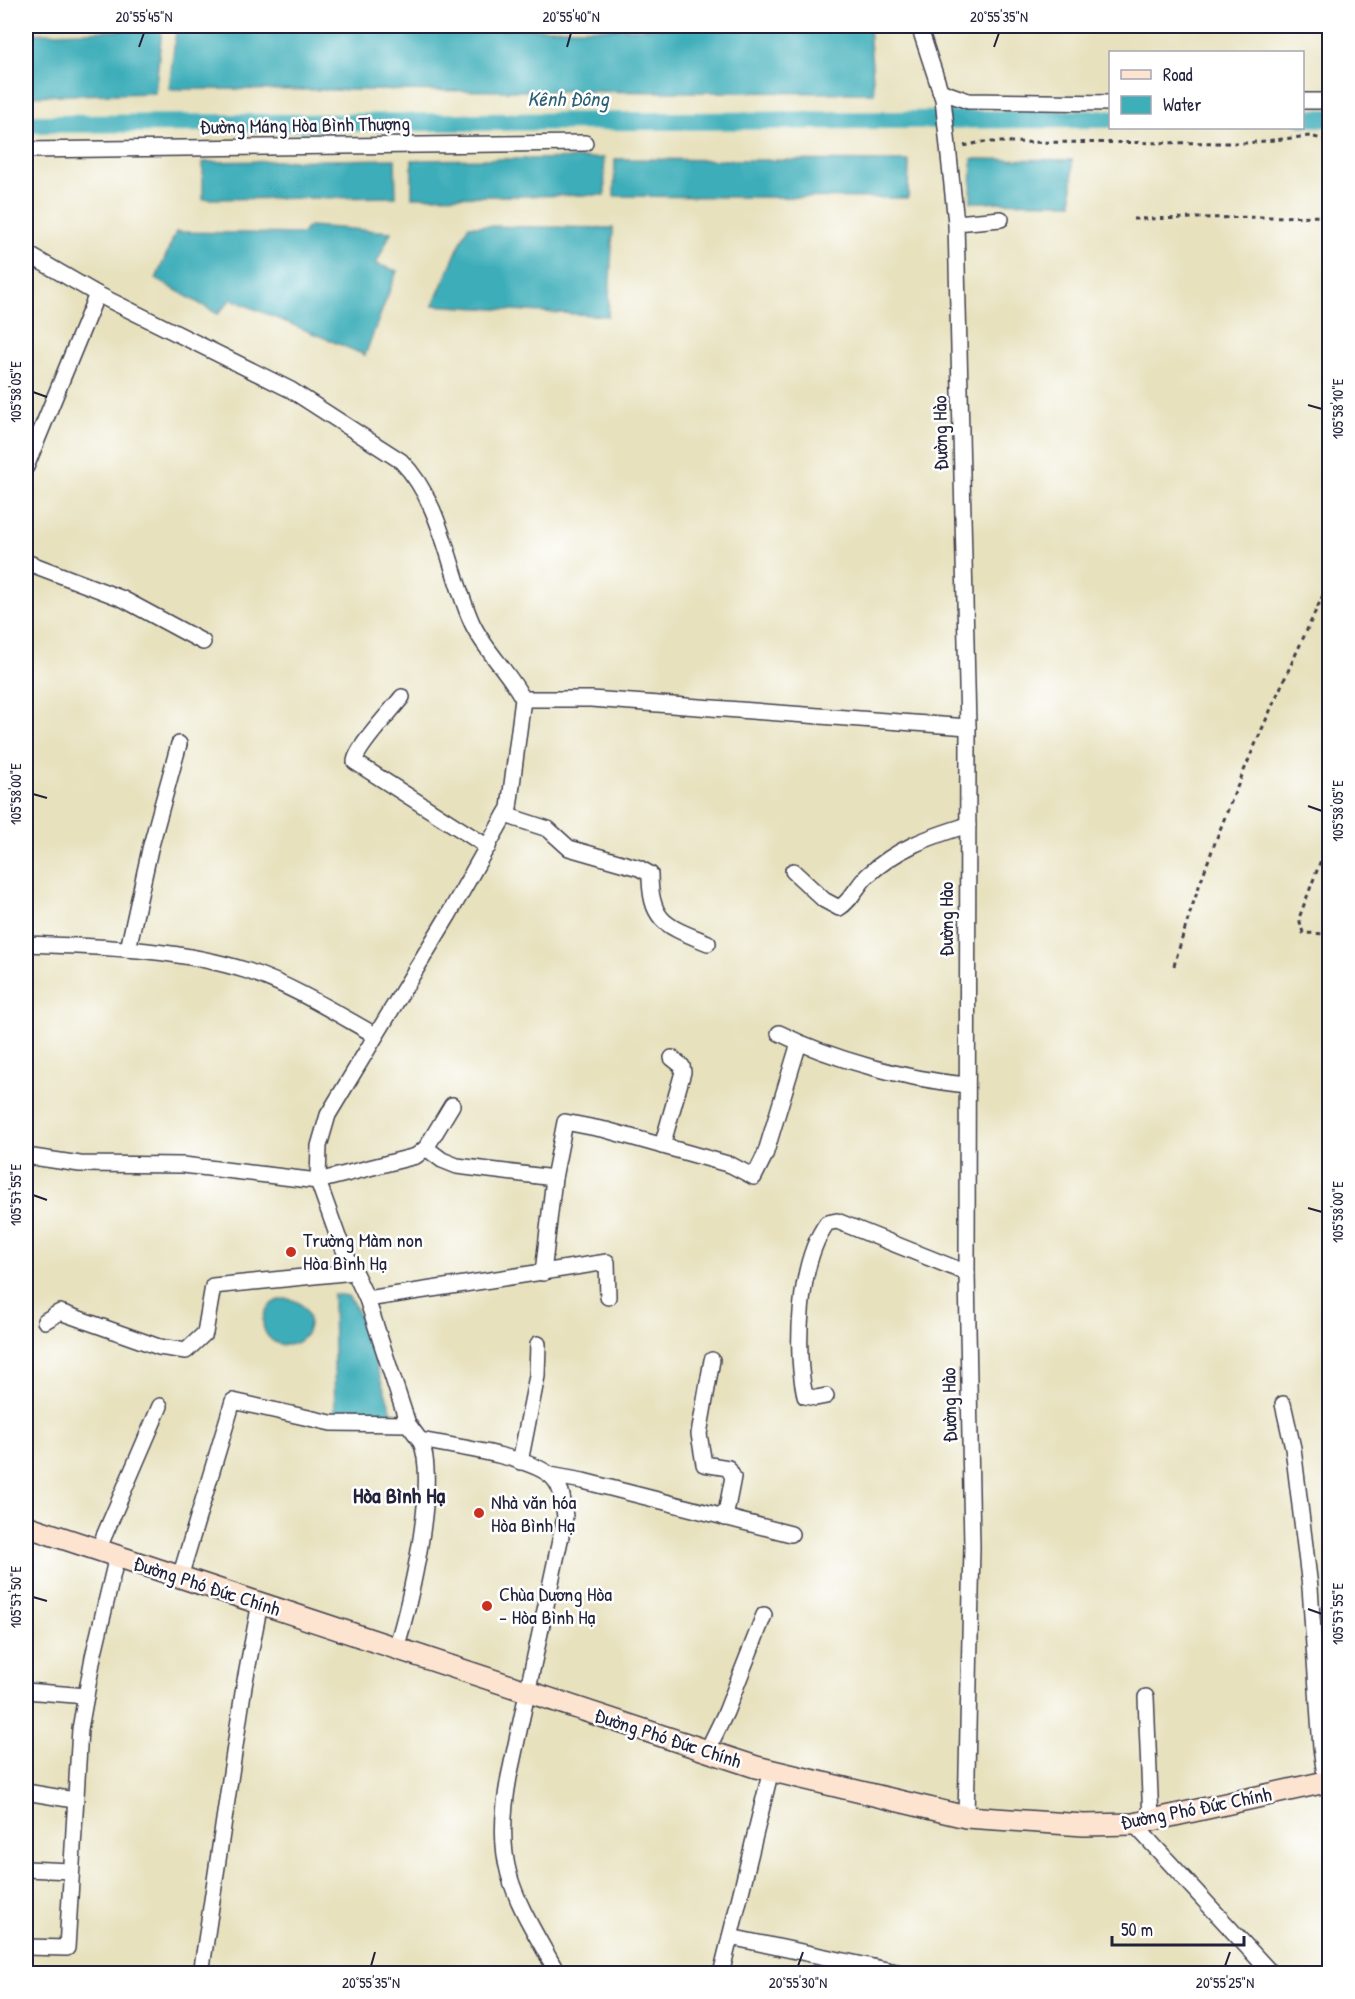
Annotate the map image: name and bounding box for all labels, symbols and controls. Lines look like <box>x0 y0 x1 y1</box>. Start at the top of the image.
text: 20°55'45"N <box>116 6 172 27</box>
text: 20°55'40"N <box>542 6 600 27</box>
text: 20°55'35"N <box>970 6 1028 27</box>
legend <box>1109 51 1304 129</box>
text: Road <box>1163 62 1193 87</box>
water label: Kênh Đông <box>527 84 610 113</box>
text: Water <box>1163 92 1201 117</box>
street label: Đường Máng Hòa Bình Thượng <box>200 109 410 140</box>
text: 105°58'05"E <box>5 361 26 423</box>
text: 105°58'10"E <box>1327 378 1348 439</box>
street label: Đường Hào <box>925 395 954 471</box>
text: 105°58'00"E <box>5 763 26 825</box>
text: 105°58'05"E <box>1327 780 1348 842</box>
street label: Đường Hào <box>932 882 959 956</box>
text: 105°57'55"E <box>5 1164 26 1226</box>
text: 105°58'00"E <box>1327 1181 1348 1243</box>
place label: Trường Màm non Hòa Bình Hạ <box>303 1226 423 1276</box>
marker: Trường Màm non Hòa Bình Hạ <box>284 1245 298 1259</box>
street label: Đường Hào <box>934 1367 963 1443</box>
district label: Hòa Bình Hạ <box>353 1480 445 1510</box>
place label: Nhà văn hóa Hòa Bình Hạ <box>491 1488 576 1538</box>
marker: Nhà văn hóa Hòa Bình Hạ <box>472 1506 486 1520</box>
street label: Đường Phó Đức Chính <box>130 1549 284 1622</box>
text: 105°57'50"E <box>5 1565 26 1628</box>
place label: Chùa Dương Hòa - Hòa Bình Hạ <box>499 1580 612 1630</box>
text: 105°57'55"E <box>1327 1583 1348 1645</box>
marker: Chùa Dương Hòa - Hòa Bình Hạ <box>480 1599 494 1613</box>
street label: Đường Phó Đức Chính <box>591 1701 745 1774</box>
street label: Đường Phó Đức Chính <box>1118 1780 1274 1835</box>
scale bar <box>1112 1909 1244 1947</box>
text: 50 m <box>1121 1917 1153 1942</box>
text: 20°55'35"N <box>342 1972 400 1993</box>
text: 20°55'30"N <box>769 1972 827 1993</box>
text: 20°55'25"N <box>1196 1972 1254 1993</box>

